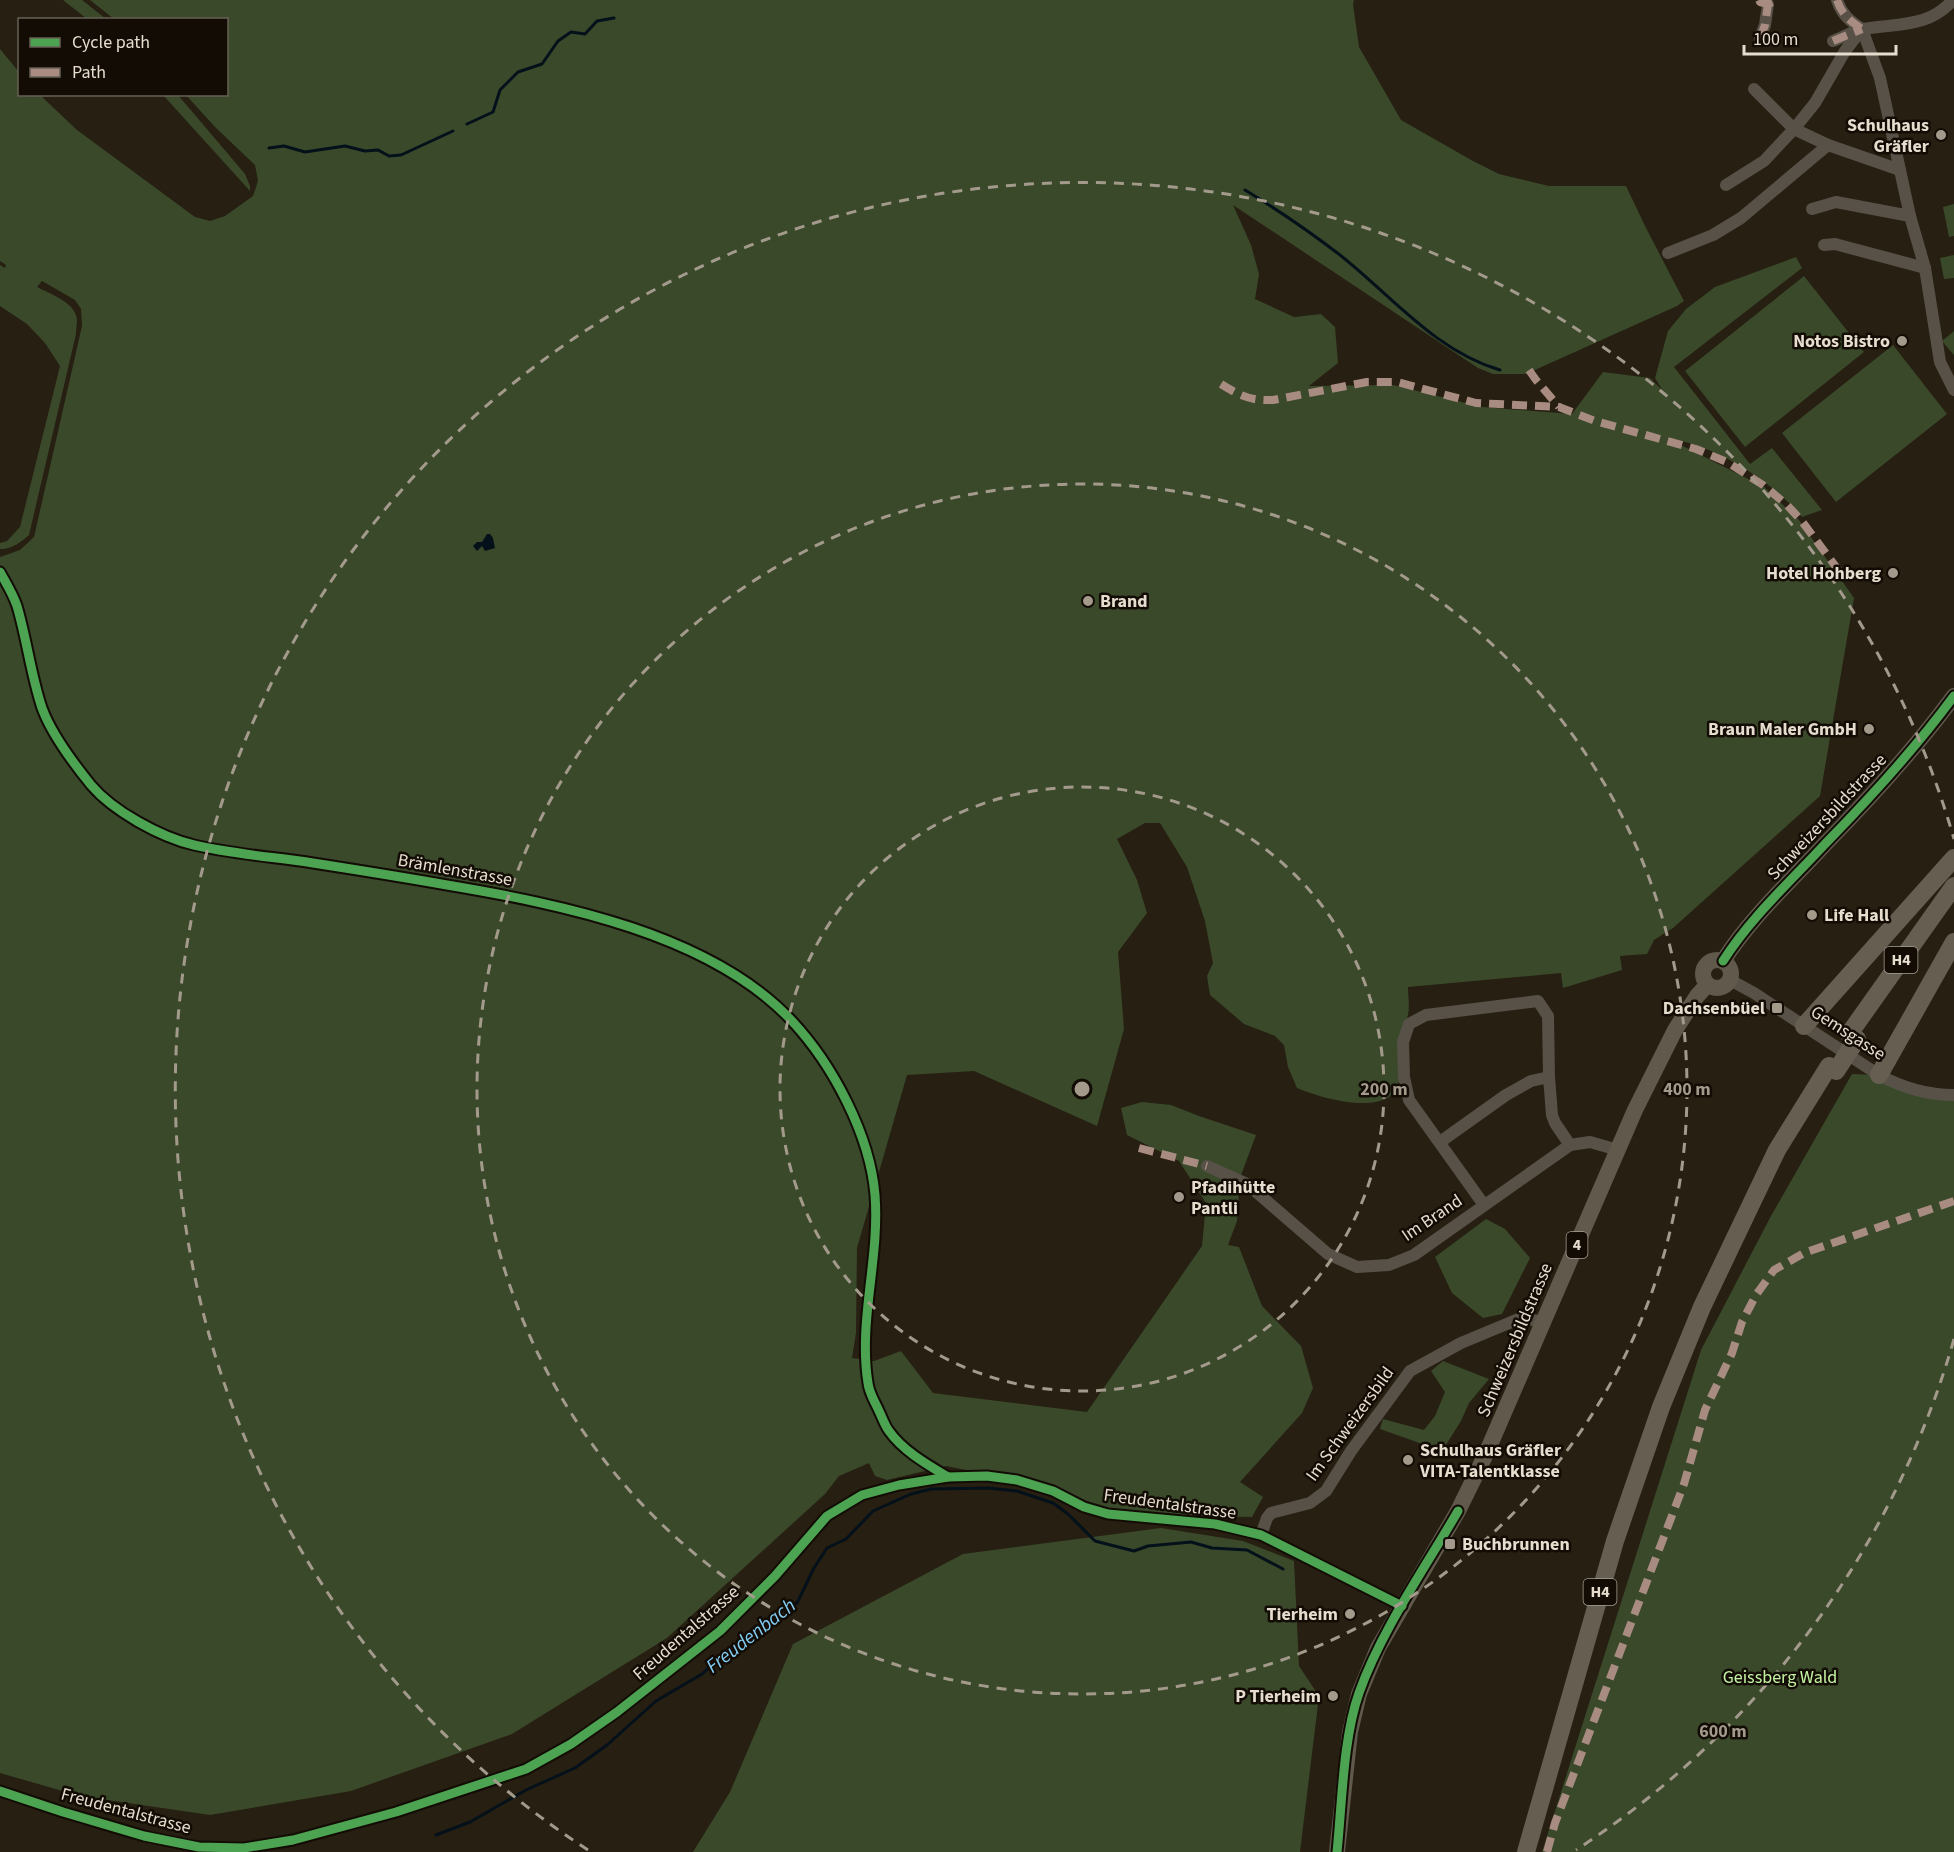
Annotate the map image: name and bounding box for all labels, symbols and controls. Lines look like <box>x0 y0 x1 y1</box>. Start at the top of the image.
legend <box>18 18 228 96</box>
scale bar <box>1744 18 1896 56</box>
text: 100 m <box>1753 27 1798 52</box>
text: Cycle path <box>72 30 150 55</box>
text: Path <box>72 60 106 85</box>
place label: Schulhaus Gräfler <box>1847 113 1930 159</box>
marker: Schulhaus Gräfler <box>1934 128 1948 142</box>
place label: Notos Bistro <box>1793 329 1890 354</box>
marker: Notos Bistro <box>1895 334 1909 348</box>
place label: Hotel Hohberg <box>1766 561 1881 586</box>
marker: Hotel Hohberg <box>1886 566 1900 580</box>
place label: Brand <box>1100 589 1148 614</box>
marker: Brand <box>1081 594 1095 608</box>
place label: Braun Maler GmbH <box>1708 717 1857 742</box>
marker: Braun Maler GmbH <box>1862 722 1876 736</box>
street label: Schweizersbildstrasse <box>1762 748 1892 886</box>
street label: Brämlenstrasse <box>396 848 514 892</box>
place label: Life Hall <box>1824 903 1889 928</box>
marker: Life Hall <box>1805 908 1819 922</box>
road number: H4 <box>1884 947 1918 973</box>
place label: Dachsenbüel <box>1663 996 1765 1021</box>
street label: Gemsgasse <box>1806 1000 1890 1066</box>
marker: Dachsenbüel <box>1770 1001 1784 1015</box>
text: 200 m <box>1360 1077 1408 1102</box>
text: 400 m <box>1663 1077 1711 1102</box>
centre of rings <box>1072 1079 1092 1099</box>
place label: Pfadihütte Pantli <box>1191 1175 1275 1221</box>
street label: Im Brand <box>1397 1188 1467 1248</box>
marker: Pfadihütte Pantli <box>1172 1190 1186 1204</box>
road number: 4 <box>1566 1232 1588 1258</box>
street label: Schweizersbildstrasse <box>1471 1259 1559 1421</box>
street label: Im Schweizersbild <box>1300 1362 1400 1486</box>
place label: Schulhaus Gräfler VITA-Talentklasse <box>1419 1438 1562 1484</box>
marker: Schulhaus Gräfler VITA-Talentklasse <box>1401 1453 1415 1467</box>
street label: Freudentalstrasse <box>1102 1482 1238 1526</box>
place label: Buchbrunnen <box>1462 1532 1570 1557</box>
marker: Buchbrunnen <box>1443 1537 1457 1551</box>
road number: H4 <box>1584 1579 1616 1605</box>
street label: Freudentalstrasse <box>627 1580 745 1686</box>
water label: Freudenbach <box>700 1592 802 1680</box>
place label: Tierheim <box>1267 1602 1338 1627</box>
marker: Tierheim <box>1343 1607 1357 1621</box>
park label: Geissberg Wald <box>1723 1665 1837 1690</box>
place label: P Tierheim <box>1235 1684 1321 1709</box>
marker: P Tierheim <box>1326 1689 1340 1703</box>
text: 600 m <box>1699 1719 1747 1744</box>
street label: Freudentalstrasse <box>58 1782 194 1840</box>

